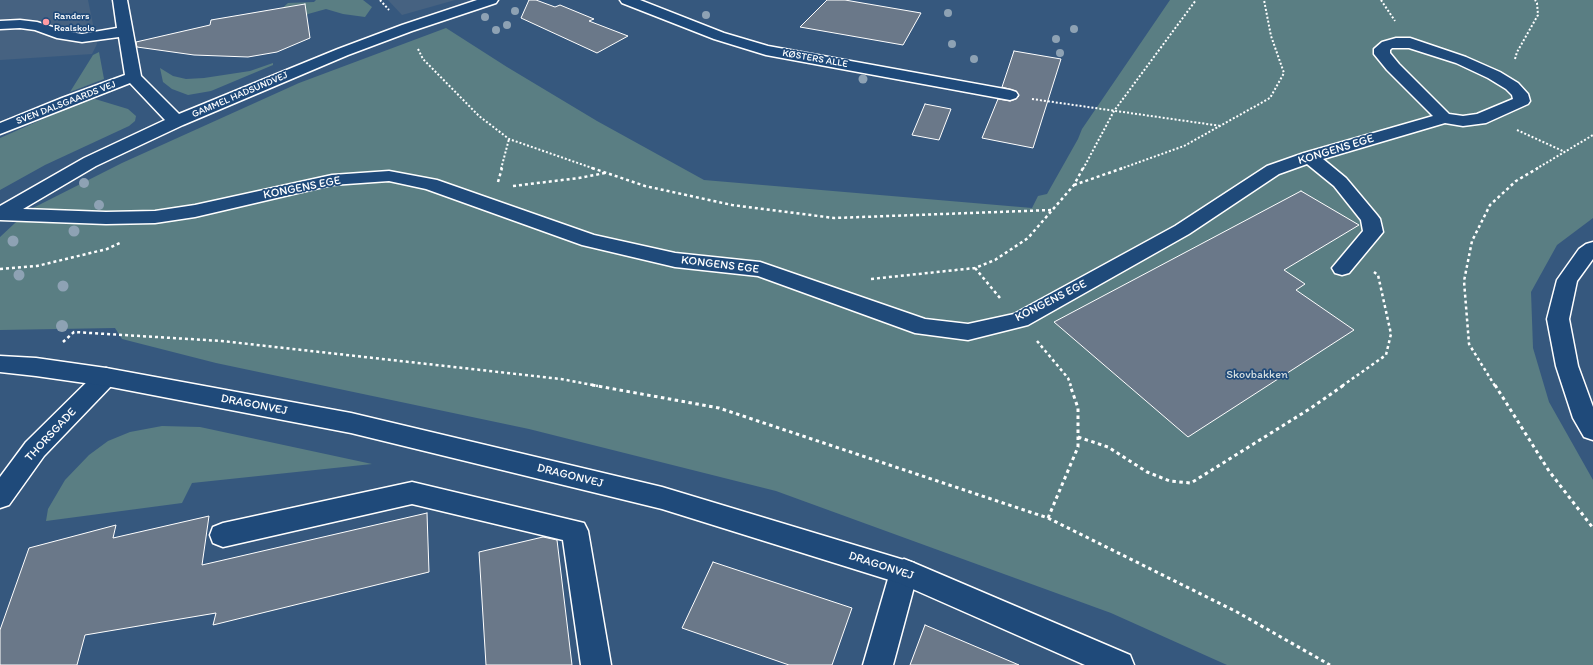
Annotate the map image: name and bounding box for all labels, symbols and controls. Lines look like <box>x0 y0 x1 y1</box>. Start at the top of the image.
place label: Randers Realskole <box>54 10 95 34</box>
marker: Randers Realskole <box>41 17 51 27</box>
street label: KØSTERS ALLE <box>781 47 849 71</box>
street label: GAMMEL HADSUNDVEJ <box>190 69 290 121</box>
street label: SVEN DALSGAARDS VEJ <box>14 78 118 128</box>
street label: KONGENS EGE <box>1296 132 1376 168</box>
street label: KONGENS EGE <box>262 173 342 203</box>
street label: KONGENS EGE <box>680 253 760 277</box>
street label: KONGENS EGE <box>1013 277 1089 325</box>
park label: Skovbakken <box>1226 368 1288 382</box>
street label: DRAGONVEJ <box>219 391 289 419</box>
street label: THORSGADE <box>22 405 80 465</box>
street label: DRAGONVEJ <box>535 461 605 491</box>
street label: DRAGONVEJ <box>847 549 915 583</box>

